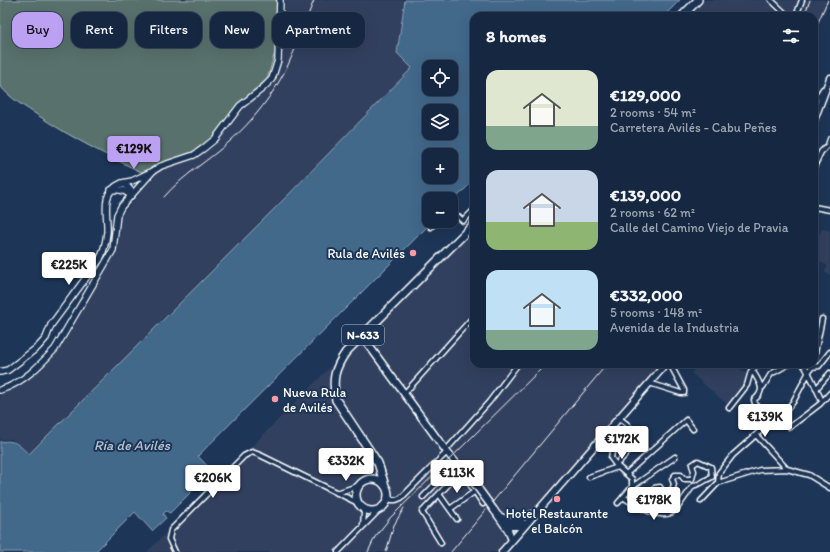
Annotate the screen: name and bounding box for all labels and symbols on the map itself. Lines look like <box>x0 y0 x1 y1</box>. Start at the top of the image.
pin: €129K <box>106 136 162 170</box>
place label: Rula de Avilés <box>327 246 405 261</box>
marker: Rula de Avilés <box>408 248 418 258</box>
pin: €225K <box>41 252 97 286</box>
road number: N-633 <box>342 325 384 345</box>
place label: Nueva Rula de Avilés <box>283 385 347 415</box>
marker: Nueva Rula de Avilés <box>270 394 280 404</box>
pin: €139K <box>737 404 793 438</box>
pin: €172K <box>594 426 650 460</box>
water label: Ría de Avilés <box>94 437 171 454</box>
pin: €332K <box>318 448 374 482</box>
pin: €113K <box>429 460 485 494</box>
pin: €206K <box>185 465 241 499</box>
pin: €178K <box>626 487 682 521</box>
marker: Hotel Restaurante el Balcón <box>552 494 562 504</box>
place label: Hotel Restaurante el Balcón <box>506 506 608 536</box>

